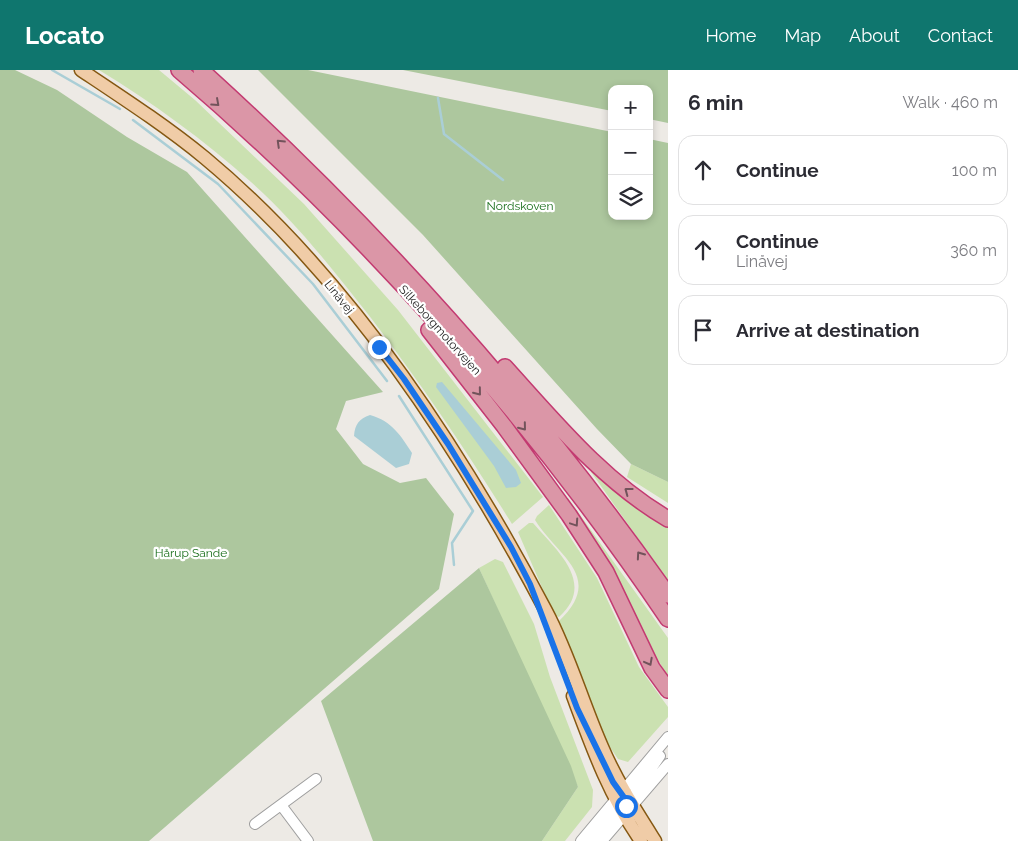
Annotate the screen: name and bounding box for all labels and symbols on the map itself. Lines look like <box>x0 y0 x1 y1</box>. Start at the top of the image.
one-way arrow <box>210 97 219 106</box>
one-way arrow <box>277 140 286 149</box>
park label: Nordskoven <box>487 199 553 213</box>
street label: Linåvej <box>321 277 357 317</box>
street label: Silkeborgmotorvejen <box>396 282 484 378</box>
route end <box>368 336 391 359</box>
one-way arrow <box>473 387 482 396</box>
one-way arrow <box>518 421 526 430</box>
one-way arrow <box>624 488 634 497</box>
one-way arrow <box>568 518 578 527</box>
park label: Hårup Sande <box>155 546 227 560</box>
one-way arrow <box>637 551 646 561</box>
one-way arrow <box>643 656 653 665</box>
route start <box>615 795 638 818</box>

